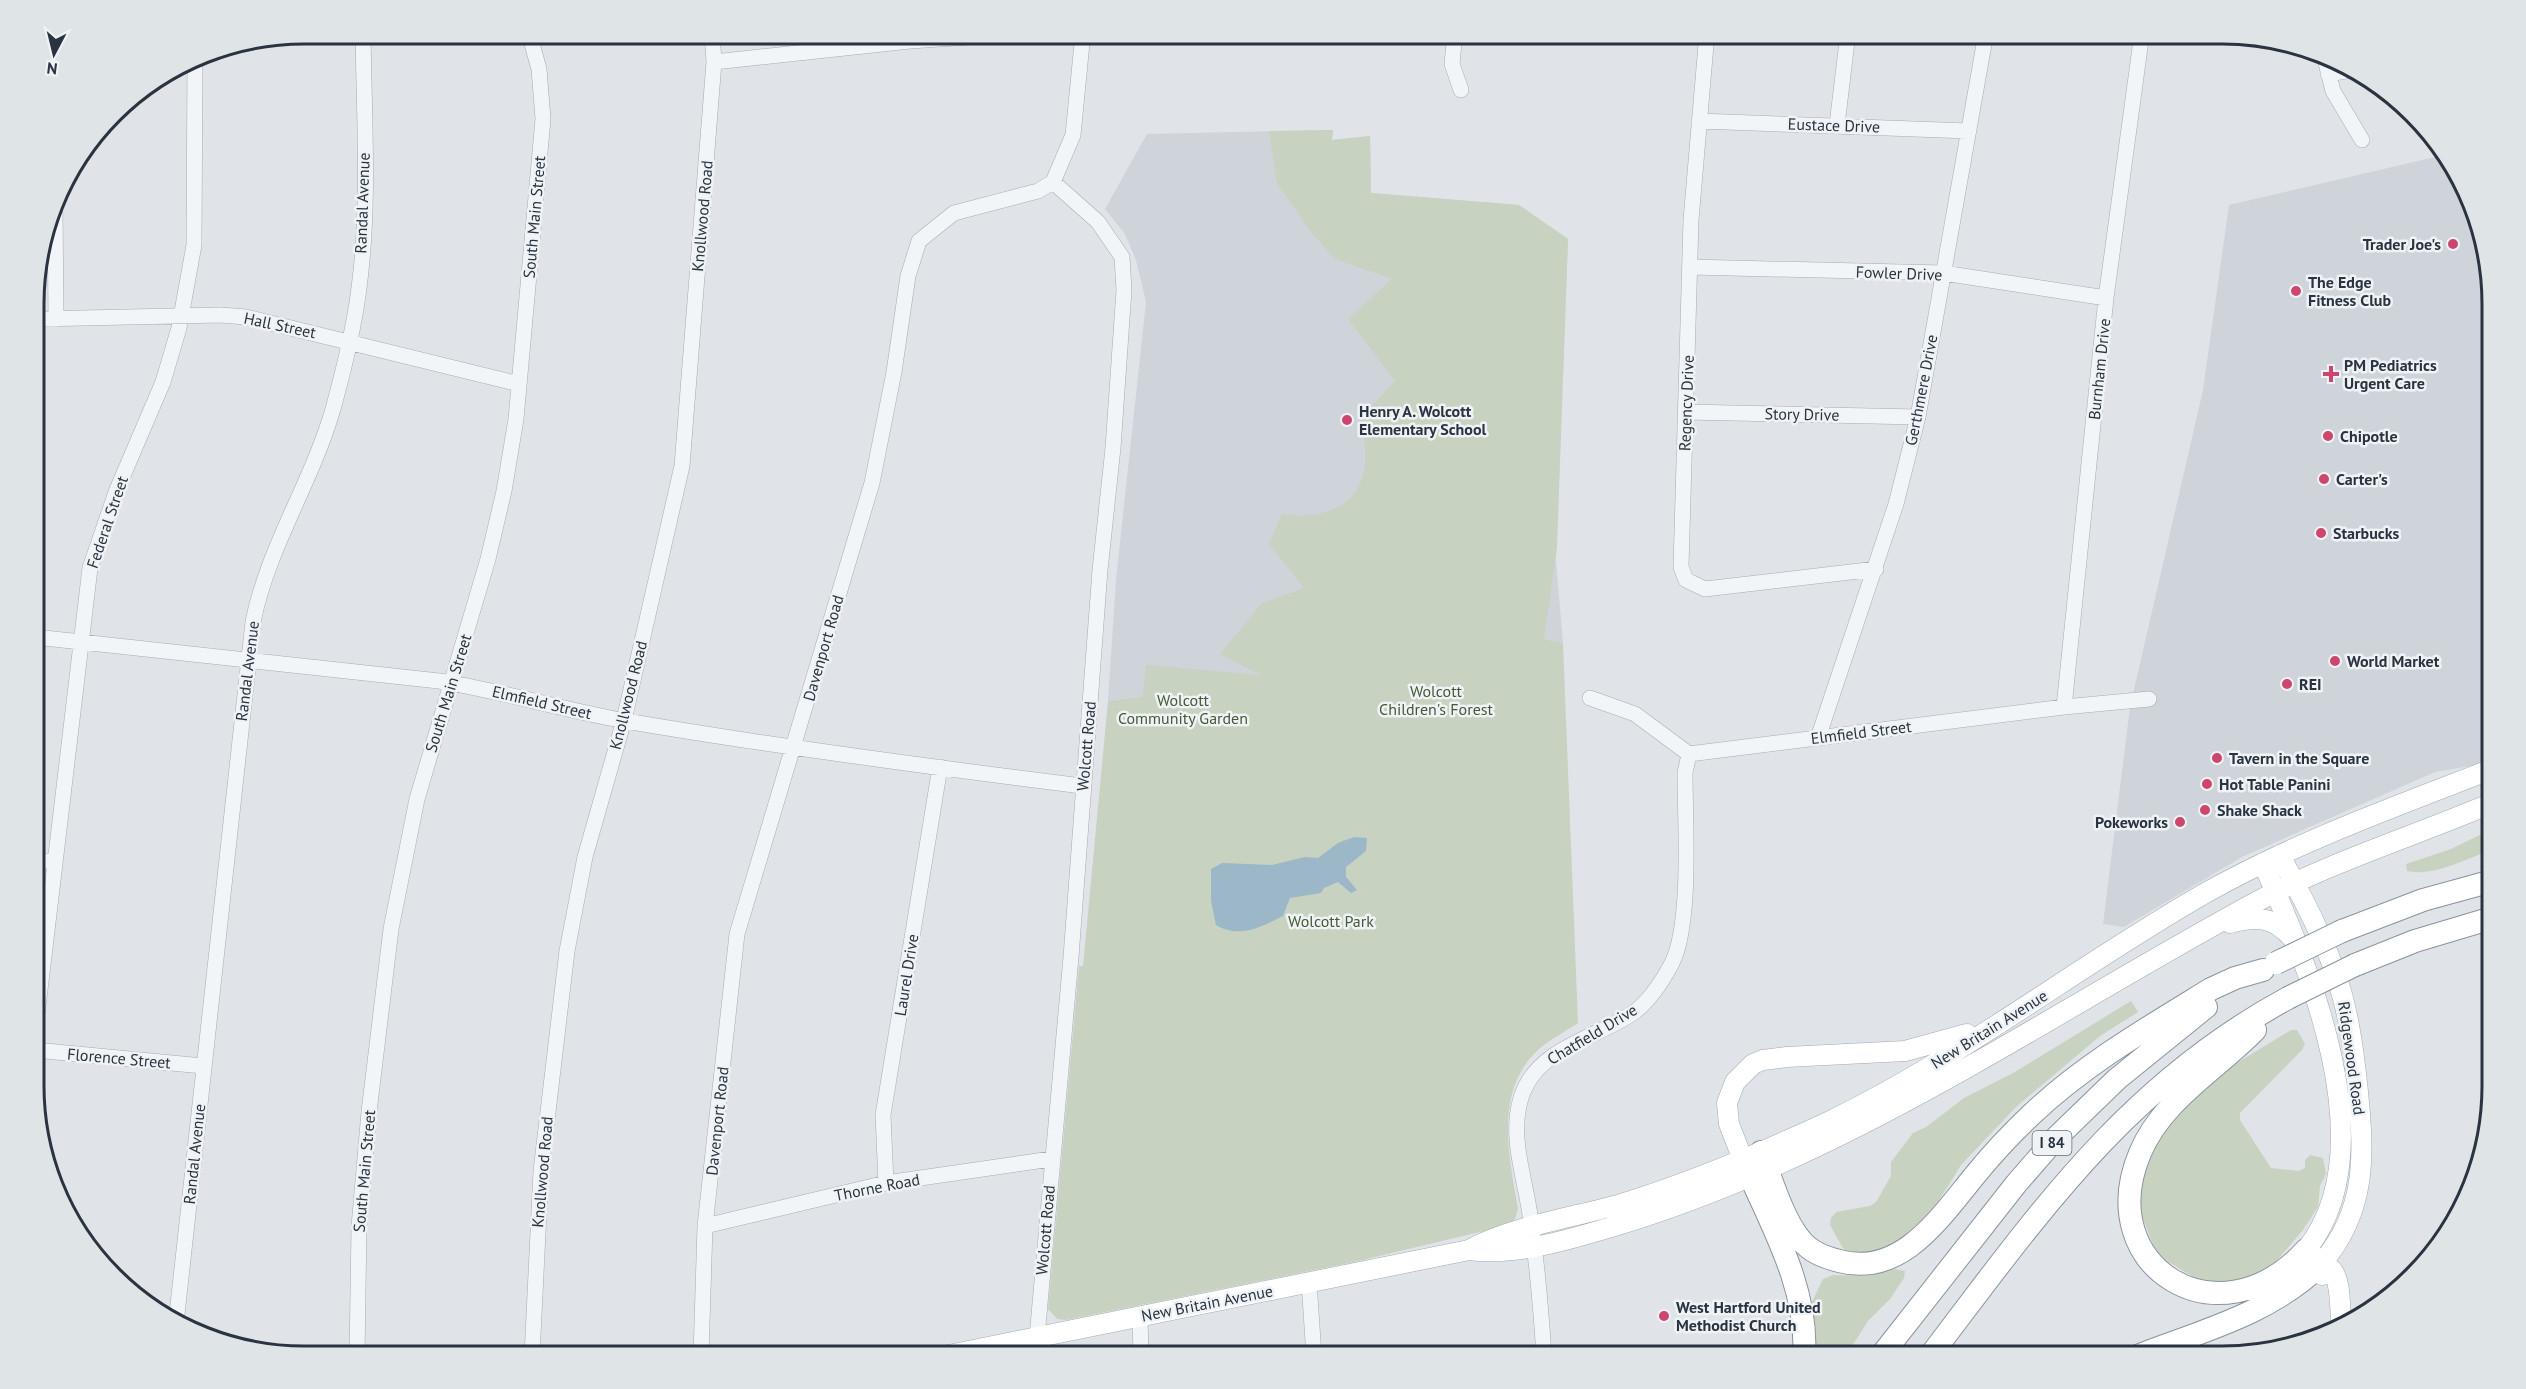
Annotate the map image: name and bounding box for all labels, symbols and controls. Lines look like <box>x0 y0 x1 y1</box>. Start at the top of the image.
north arrow <box>24 24 84 84</box>
text: N <box>46 58 59 79</box>
street label: Eustace Drive <box>1787 113 1881 137</box>
street label: Randal Avenue <box>350 152 374 254</box>
street label: South Main Street <box>519 154 549 279</box>
street label: Knollwood Road <box>687 160 717 272</box>
place label: Trader Joe's <box>2363 234 2441 254</box>
marker: Trader Joe's <box>2446 237 2460 251</box>
street label: Fowler Drive <box>1855 261 1943 285</box>
place label: The Edge Fitness Club <box>2308 272 2391 310</box>
marker: The Edge Fitness Club <box>2289 284 2303 298</box>
street label: Hall Street <box>242 308 318 343</box>
street label: Burnham Drive <box>2084 317 2114 421</box>
street label: Gerthmere Drive <box>1900 333 1942 447</box>
street label: Regency Drive <box>1674 355 1698 451</box>
place label: PM Pediatrics Urgent Care <box>2344 355 2437 393</box>
marker: PM Pediatrics Urgent Care <box>2322 365 2340 383</box>
place label: Henry A. Wolcott Elementary School <box>1359 401 1486 439</box>
street label: Story Drive <box>1764 403 1840 425</box>
marker: Henry A. Wolcott Elementary School <box>1340 413 1354 427</box>
place label: Chipotle <box>2340 426 2398 446</box>
marker: Chipotle <box>2321 429 2335 443</box>
place label: Carter's <box>2336 469 2388 489</box>
marker: Carter's <box>2317 472 2331 486</box>
street label: Federal Street <box>82 473 132 571</box>
place label: Starbucks <box>2333 523 2400 543</box>
marker: Starbucks <box>2314 526 2328 540</box>
street label: Davenport Road <box>798 593 848 703</box>
street label: Randal Avenue <box>231 620 263 722</box>
street label: South Main Street <box>420 631 476 755</box>
street label: Knollwood Road <box>605 638 651 752</box>
place label: World Market <box>2347 651 2440 671</box>
marker: World Market <box>2328 654 2342 668</box>
place label: REI <box>2299 674 2322 694</box>
marker: REI <box>2280 677 2294 691</box>
street label: Elmfield Street <box>490 681 594 723</box>
park label: Wolcott Children's Forest <box>1379 681 1494 719</box>
park label: Wolcott Community Garden <box>1118 690 1248 728</box>
street label: Wolcott Road <box>1072 700 1100 792</box>
street label: Elmfield Street <box>1809 716 1913 748</box>
place label: Tavern in the Square <box>2229 748 2369 768</box>
marker: Tavern in the Square <box>2210 751 2224 765</box>
place label: Hot Table Panini <box>2219 774 2331 794</box>
marker: Hot Table Panini <box>2200 777 2214 791</box>
place label: Shake Shack <box>2217 800 2302 820</box>
marker: Shake Shack <box>2198 803 2212 817</box>
place label: Pokeworks <box>2095 812 2168 832</box>
marker: Pokeworks <box>2173 815 2187 829</box>
park label: Wolcott Park <box>1288 911 1374 931</box>
street label: Laurel Drive <box>890 933 922 1017</box>
street label: New Britain Avenue <box>1927 985 2051 1073</box>
street label: Chatfield Drive <box>1543 999 1641 1069</box>
street label: Ridgewood Road <box>2334 1000 2370 1116</box>
street label: Florence Street <box>66 1044 172 1073</box>
street label: Davenport Road <box>701 1065 733 1177</box>
street label: Randal Avenue <box>179 1103 209 1205</box>
street label: South Main Street <box>349 1108 379 1233</box>
street label: Knollwood Road <box>527 1116 557 1228</box>
road number: I 84 <box>2032 1131 2072 1155</box>
street label: Thorne Road <box>833 1169 921 1205</box>
street label: Wolcott Road <box>1031 1184 1059 1276</box>
street label: New Britain Avenue <box>1140 1280 1274 1326</box>
place label: West Hartford United Methodist Church <box>1676 1297 1821 1335</box>
marker: West Hartford United Methodist Church <box>1657 1309 1671 1323</box>

